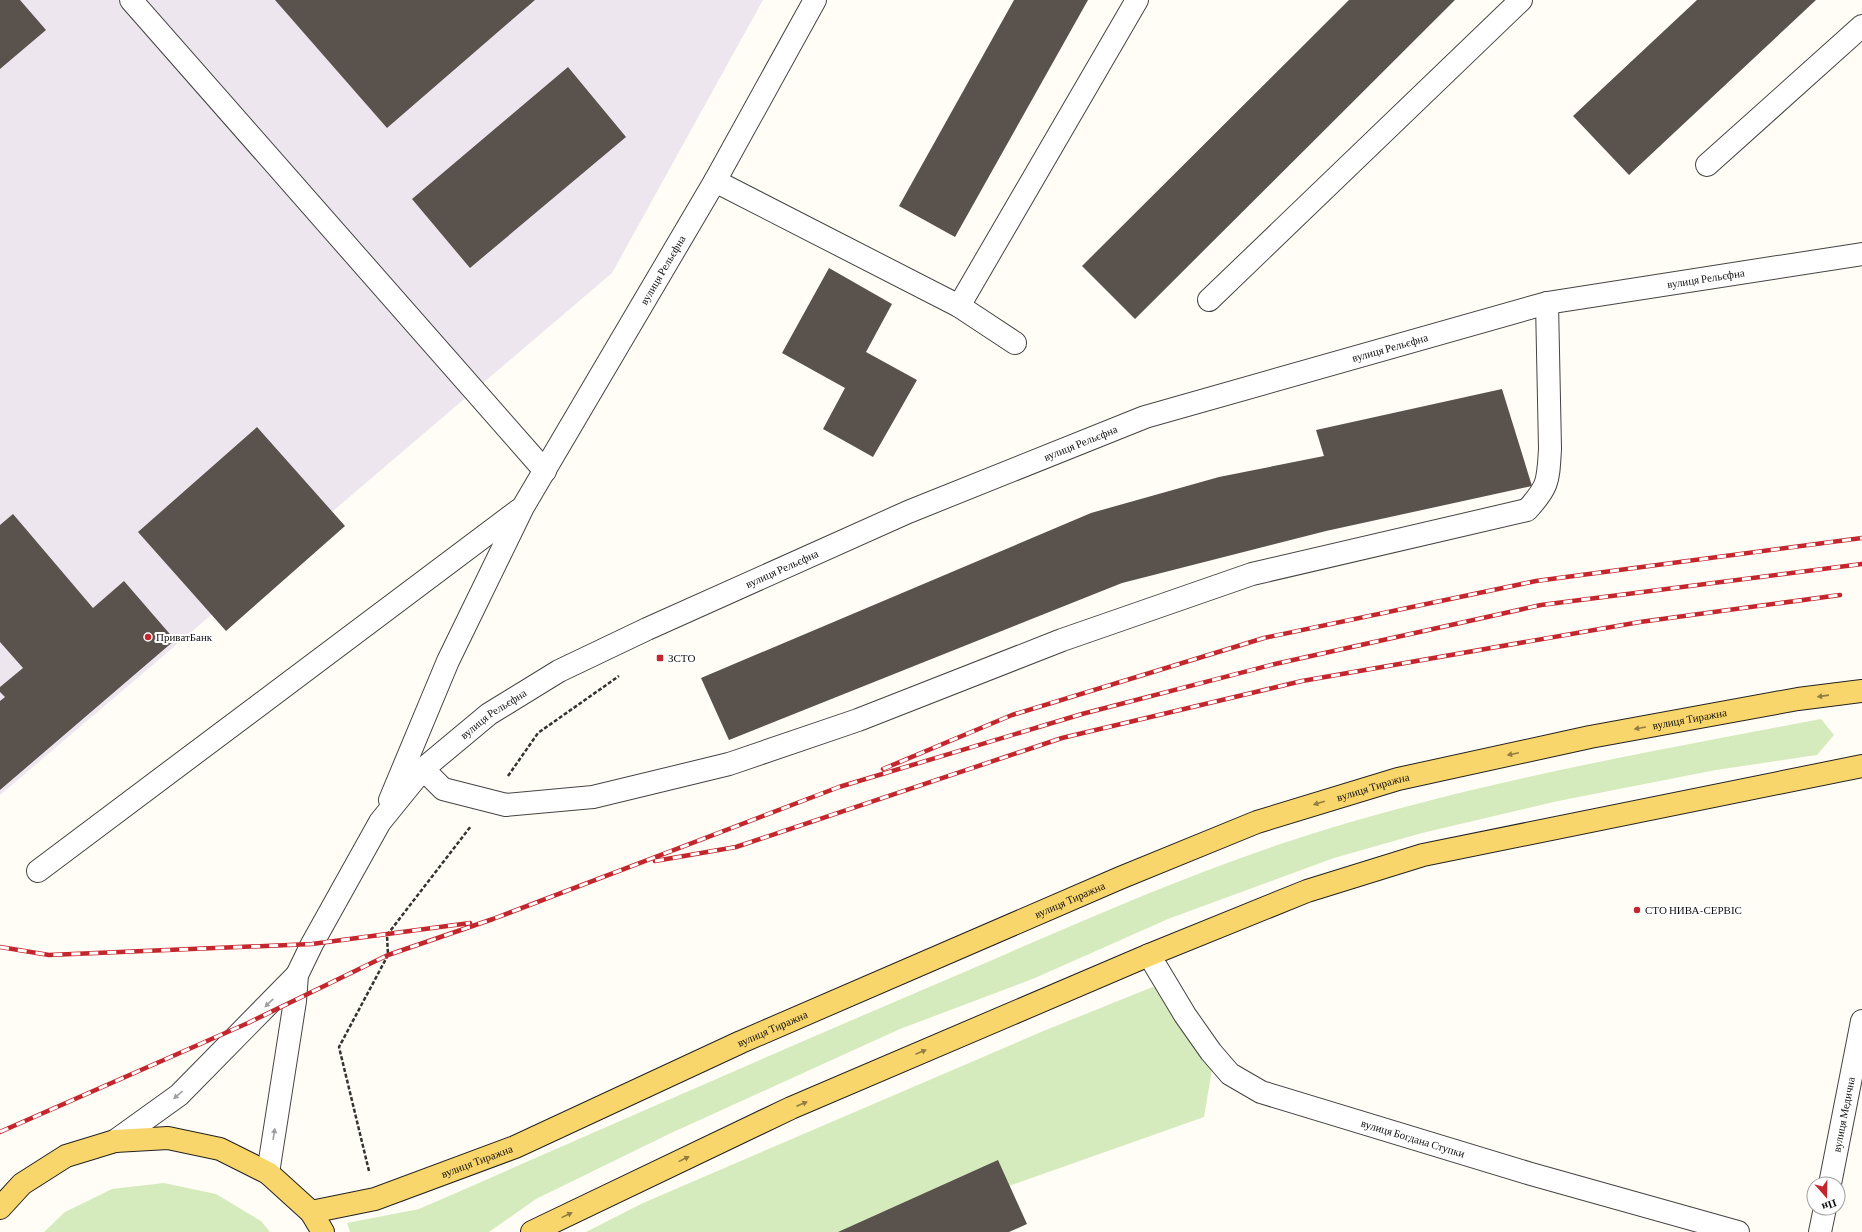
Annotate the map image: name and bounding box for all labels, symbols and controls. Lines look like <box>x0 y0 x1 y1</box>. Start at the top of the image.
street label: вулиця Рельєфна <box>638 233 688 307</box>
street label: вулиця Рельєфна <box>1666 266 1745 290</box>
street label: вулиця Рельєфна <box>1351 331 1429 364</box>
street label: вулиця Рельєфна <box>1042 423 1119 463</box>
street label: вулиця Рельєфна <box>744 547 820 590</box>
place label: ПриватБанк <box>156 631 213 643</box>
marker: ПриватБанк <box>143 632 153 642</box>
place label: ЗСТО <box>668 652 695 664</box>
marker: ЗСТО <box>655 653 665 663</box>
street label: вулиця Рельєфна <box>458 686 529 741</box>
one-way arrow <box>1817 693 1829 699</box>
street label: вулиця Тиражна <box>1651 706 1728 731</box>
one-way arrow <box>1634 725 1646 731</box>
one-way arrow <box>1507 752 1519 758</box>
street label: вулиця Тиражна <box>1335 771 1411 803</box>
one-way arrow <box>1313 800 1325 806</box>
street label: вулиця Тиражна <box>1033 879 1107 920</box>
place label: СТО НИВА-СЕРВІС <box>1645 904 1742 916</box>
marker: СТО НИВА-СЕРВІС <box>1632 905 1642 915</box>
one-way arrow <box>264 998 274 1007</box>
street label: вулиця Тиражна <box>735 1008 809 1049</box>
one-way arrow <box>916 1049 928 1055</box>
street label: вулиця Медична <box>1830 1076 1857 1153</box>
one-way arrow <box>173 1091 183 1100</box>
one-way arrow <box>796 1100 808 1106</box>
street label: вулиця Богдана Ступки <box>1360 1117 1467 1160</box>
one-way arrow <box>271 1128 277 1140</box>
street label: вулиця Тиражна <box>439 1142 514 1180</box>
one-way arrow <box>678 1156 690 1162</box>
north arrow <box>1806 1176 1846 1216</box>
text: Пн <box>1820 1197 1838 1214</box>
one-way arrow <box>561 1212 572 1218</box>

